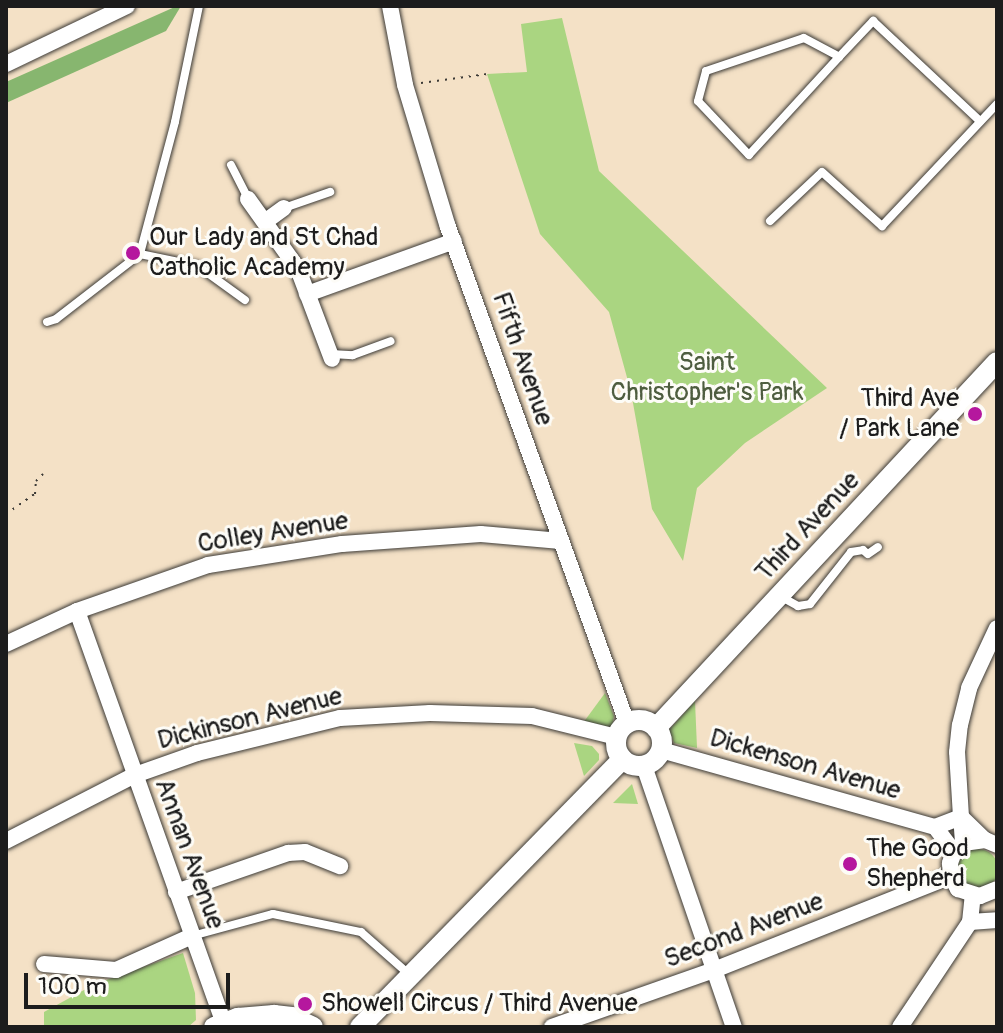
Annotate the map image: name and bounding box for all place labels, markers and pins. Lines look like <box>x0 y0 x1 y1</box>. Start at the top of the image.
place label: Our Lady and St Chad Catholic Academy <box>149 222 378 284</box>
marker: Our Lady and St Chad Catholic Academy <box>124 244 142 262</box>
place label: Third Ave / Park Lane <box>839 383 959 444</box>
marker: Third Ave / Park Lane <box>966 405 984 423</box>
place label: The Good Shepherd <box>866 833 969 894</box>
marker: The Good Shepherd <box>841 855 859 873</box>
place label: Showell Circus / Third Avenue <box>321 988 637 1020</box>
marker: Showell Circus / Third Avenue <box>296 995 314 1013</box>

